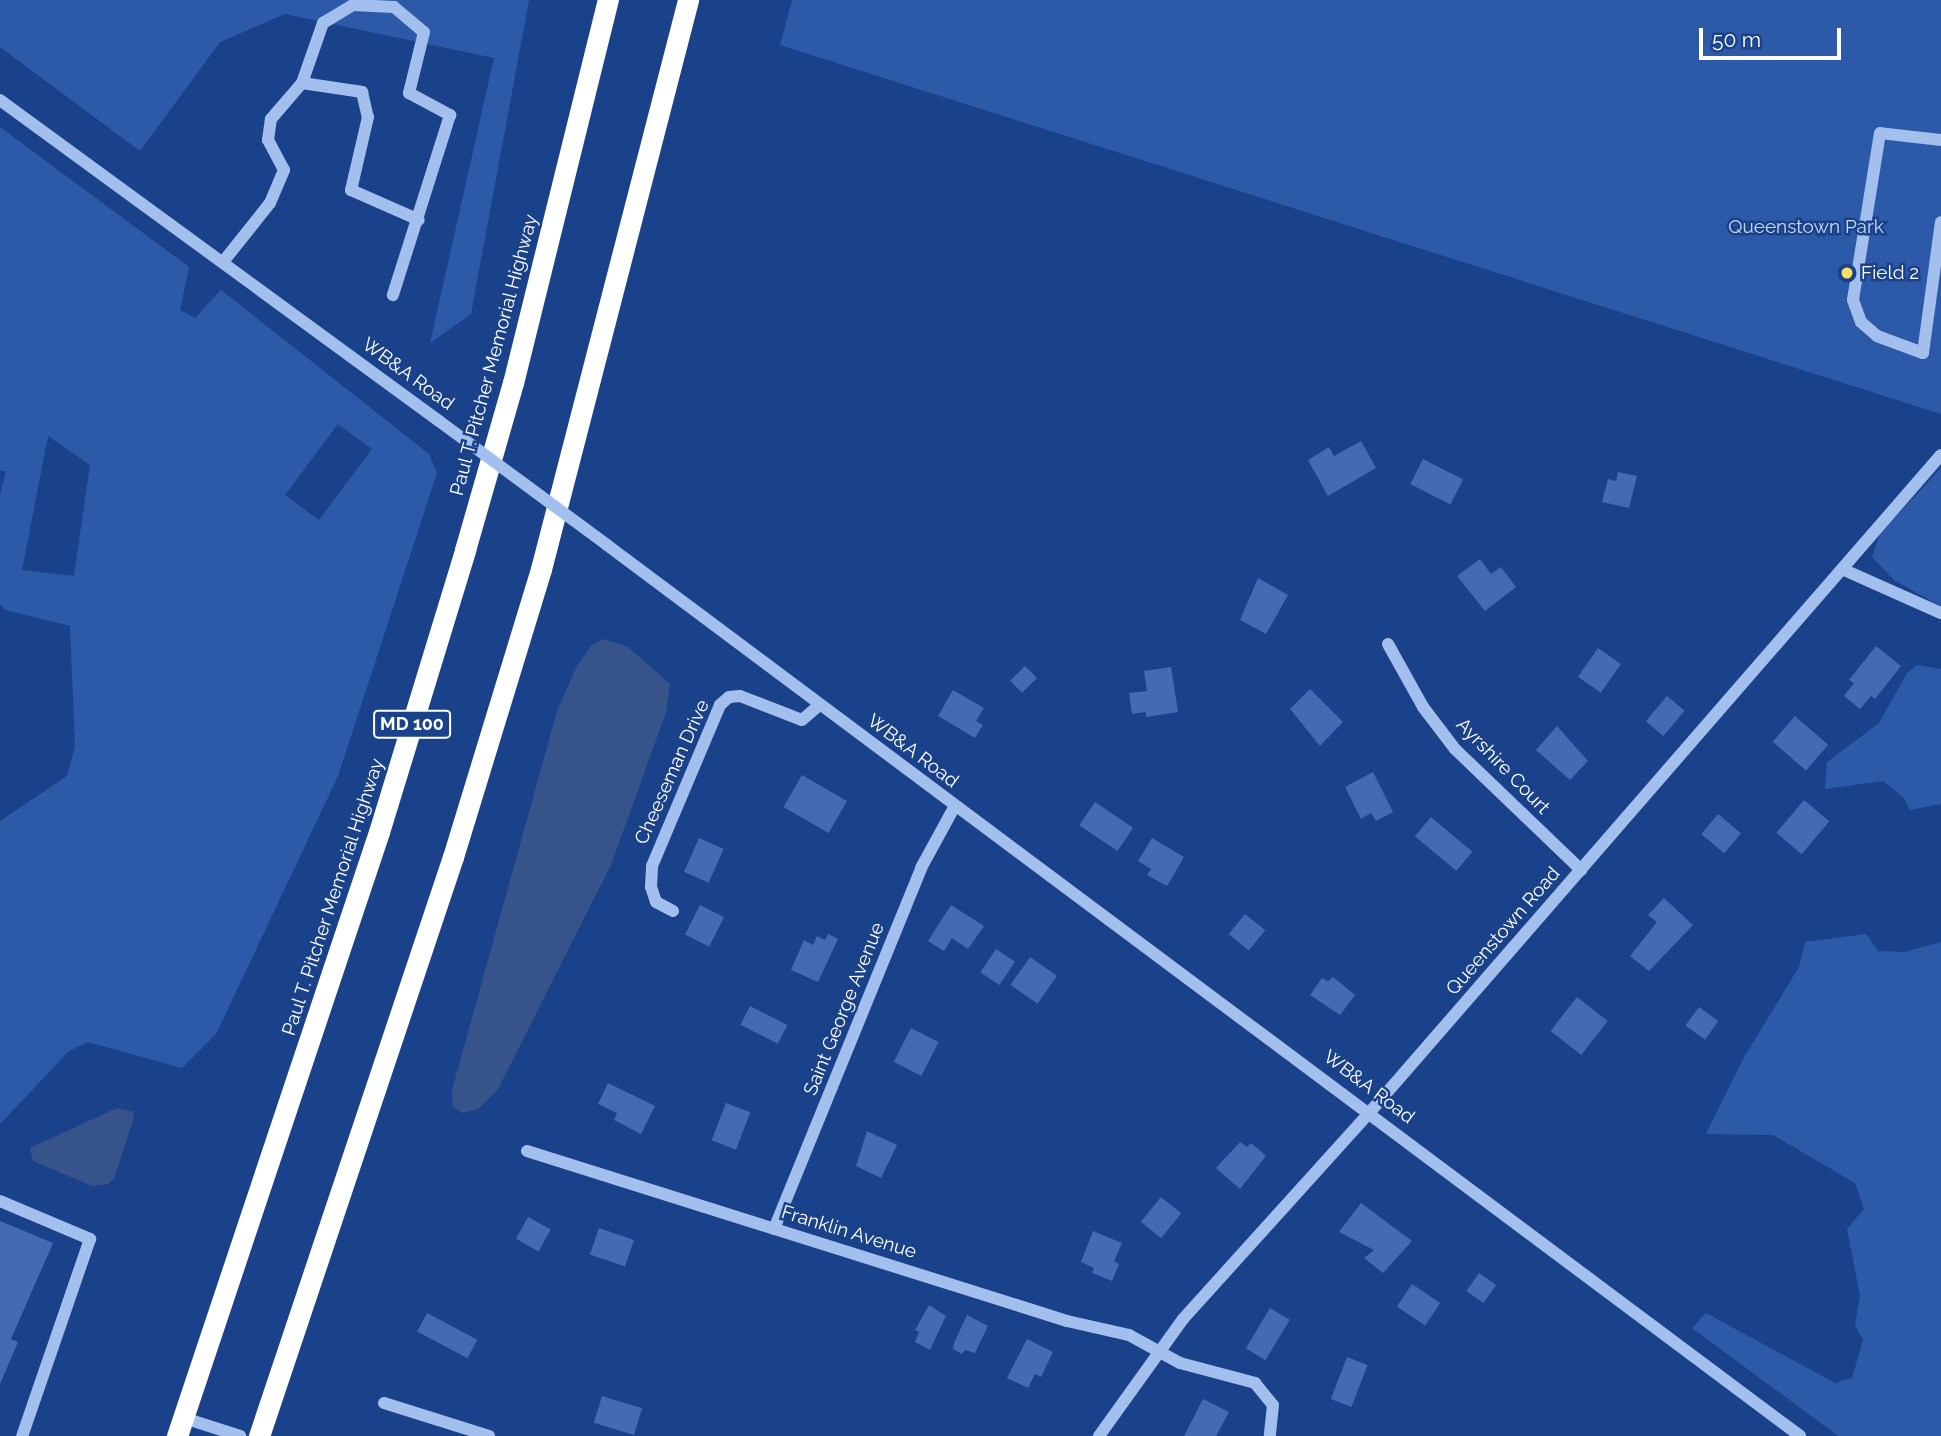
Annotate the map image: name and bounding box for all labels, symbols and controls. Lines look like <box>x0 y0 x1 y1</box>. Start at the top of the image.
scale bar <box>1703 14 1845 58</box>
text: 50 m <box>1712 27 1761 52</box>
street label: Paul T. Pitcher Memorial Highway <box>445 211 543 499</box>
park label: Queenstown Park <box>1728 216 1884 238</box>
place label: Field 2 <box>1861 262 1919 284</box>
marker: Field 2 <box>1839 265 1855 281</box>
street label: WB&A Road <box>357 333 459 415</box>
street label: Cheeseman Drive <box>630 696 714 848</box>
street label: WB&A Road <box>863 709 963 793</box>
road number: MD 100 <box>372 710 452 738</box>
street label: Ayrshire Court <box>1452 713 1554 819</box>
street label: Paul T. Pitcher Memorial Highway <box>277 754 389 1040</box>
street label: Queenstown Road <box>1441 862 1565 1000</box>
street label: Saint George Avenue <box>799 919 889 1099</box>
street label: WB&A Road <box>1319 1045 1419 1129</box>
street label: Franklin Avenue <box>778 1201 920 1263</box>

